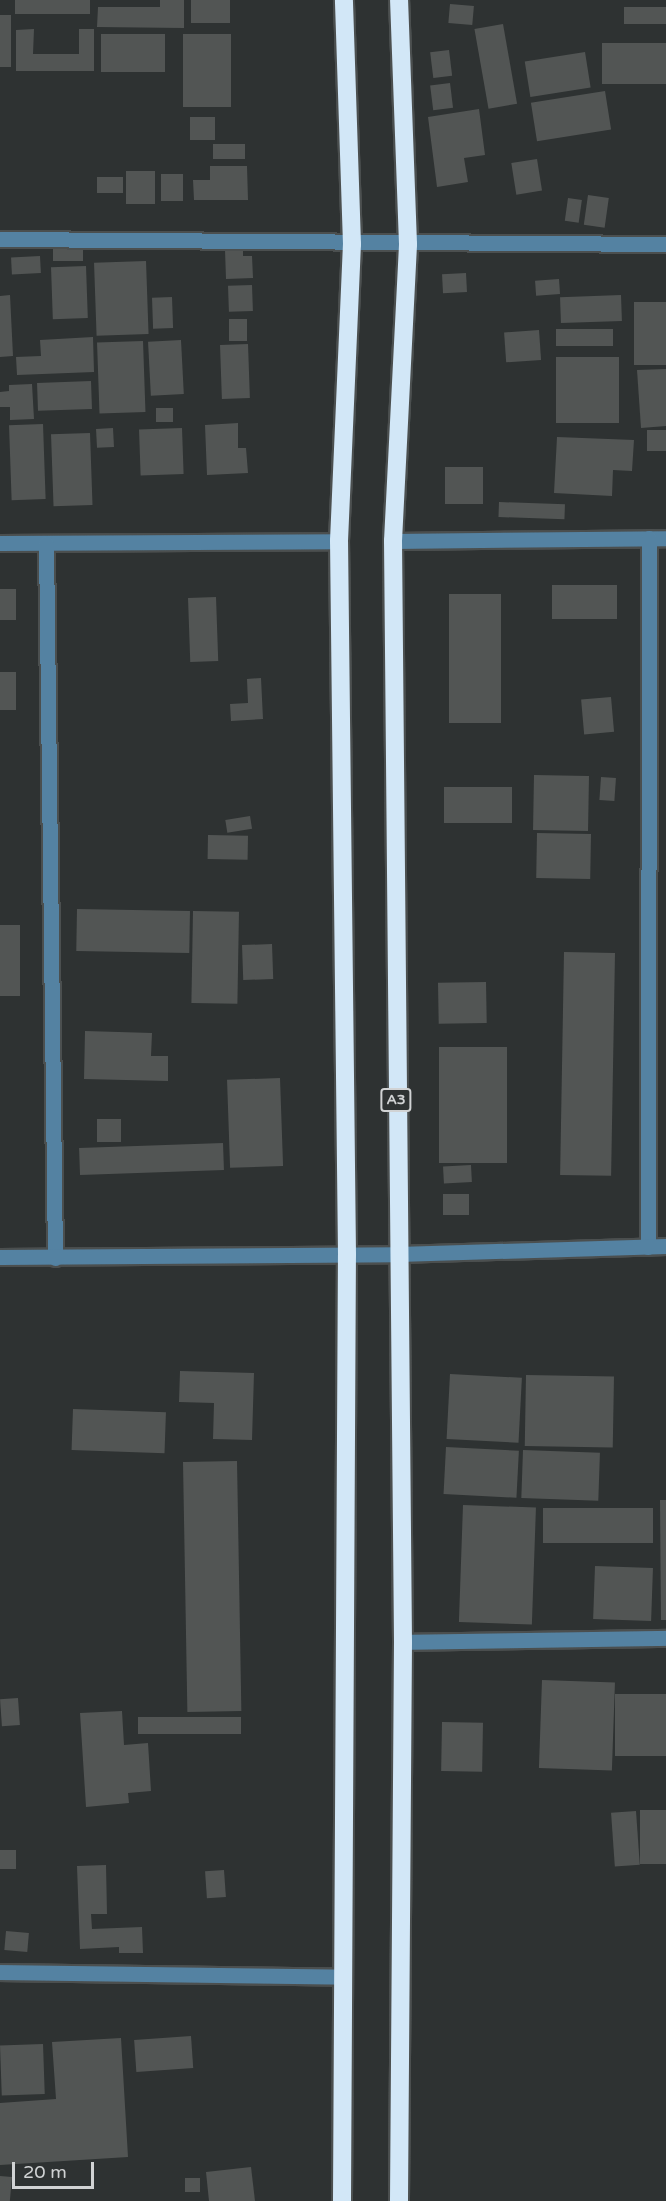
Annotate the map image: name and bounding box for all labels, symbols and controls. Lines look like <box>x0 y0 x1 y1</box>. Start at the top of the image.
road number: A3 <box>380 1089 412 1111</box>
scale bar <box>15 2150 98 2188</box>
text: 20 m <box>23 2161 67 2183</box>

